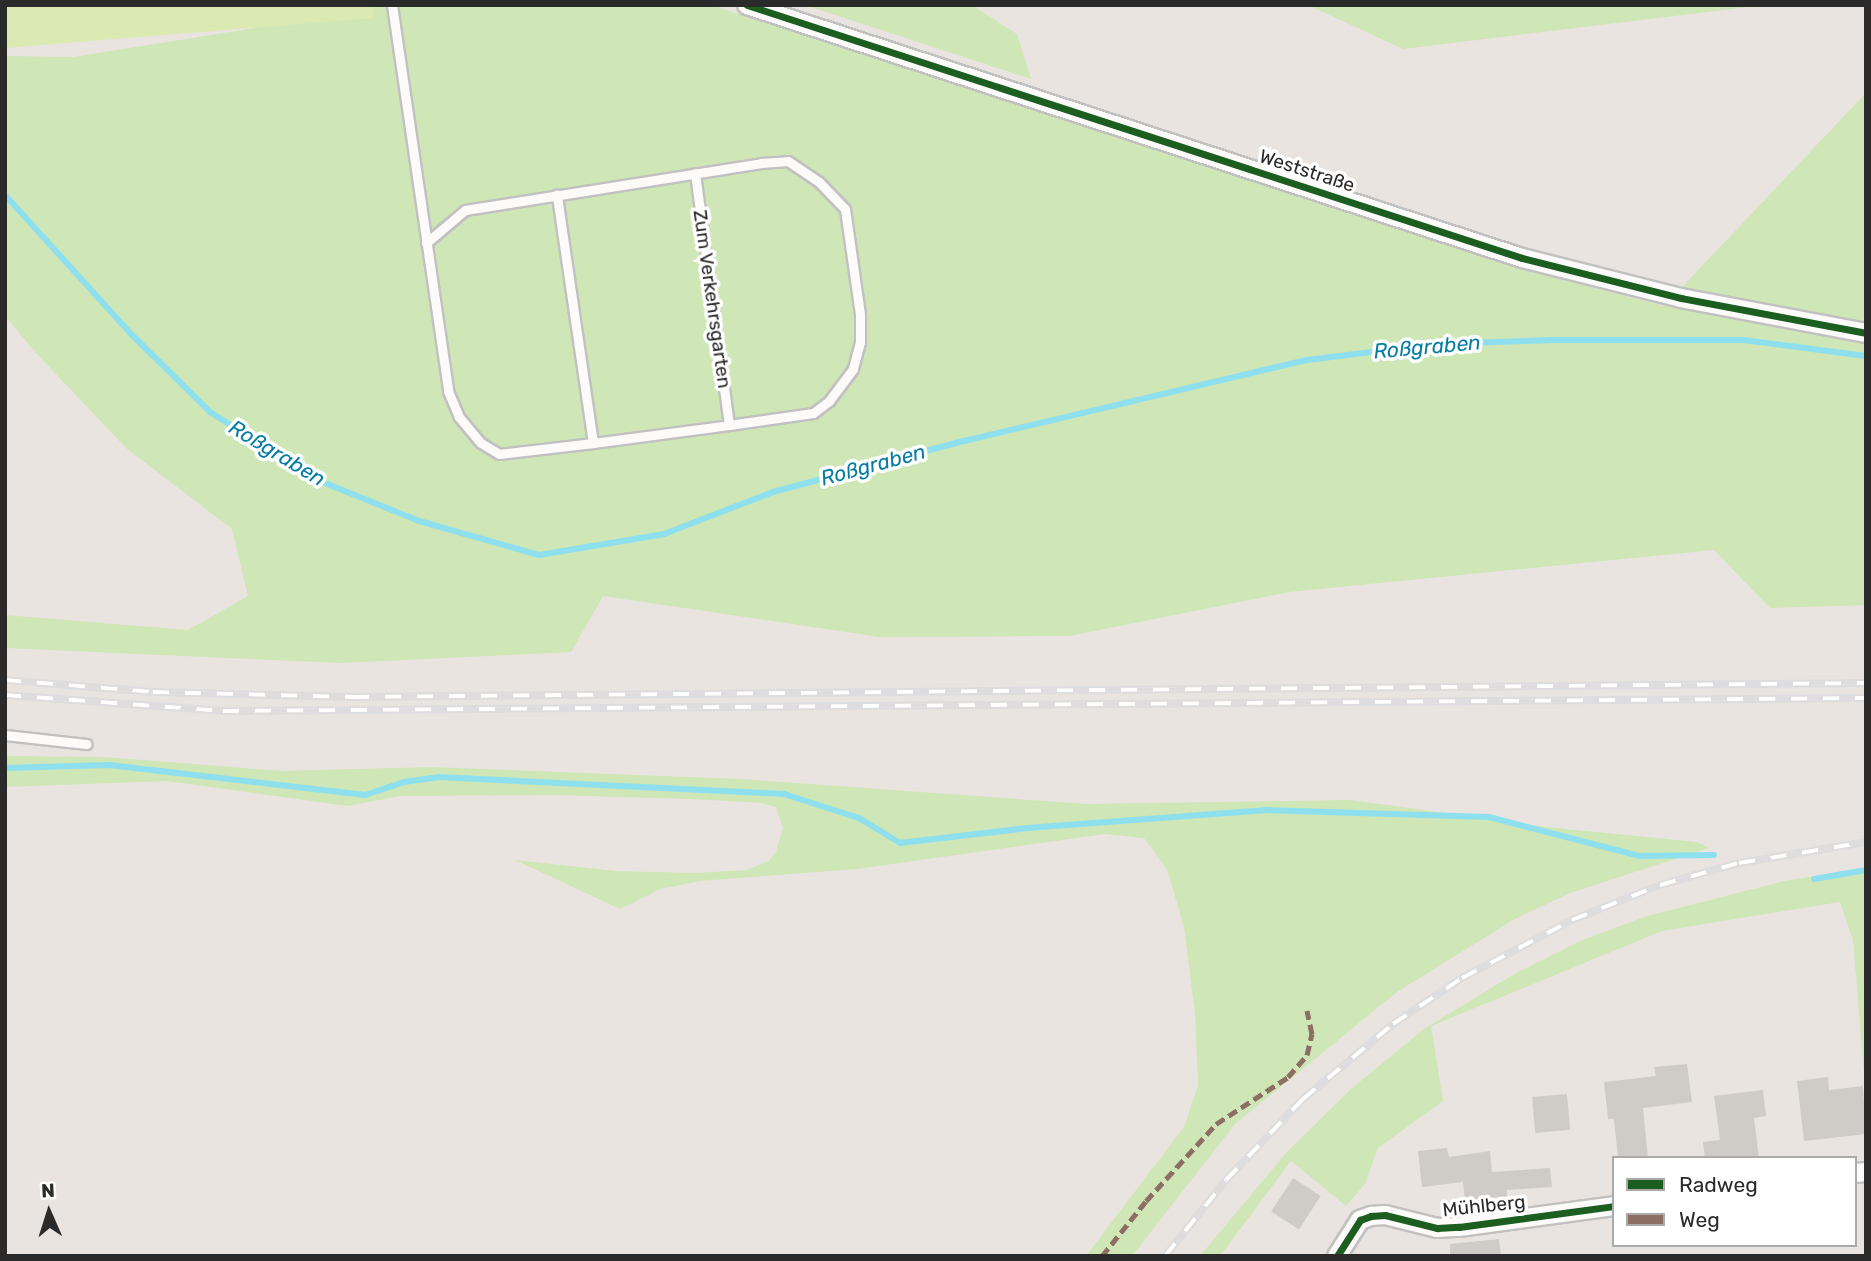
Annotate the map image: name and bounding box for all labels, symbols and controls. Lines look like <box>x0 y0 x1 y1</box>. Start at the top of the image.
street label: Weststraße <box>1256 145 1358 197</box>
street label: Zum Verkehrsgarten <box>688 208 736 390</box>
water label: Roßgraben <box>1372 330 1482 364</box>
water label: Roßgraben <box>224 414 330 492</box>
water label: Roßgraben <box>818 439 928 491</box>
legend <box>1612 1156 1857 1247</box>
text: Radweg <box>1679 1172 1758 1197</box>
north arrow <box>14 1177 84 1247</box>
text: N <box>40 1179 55 1202</box>
street label: Mühlberg <box>1442 1190 1526 1222</box>
text: Weg <box>1679 1207 1720 1232</box>

